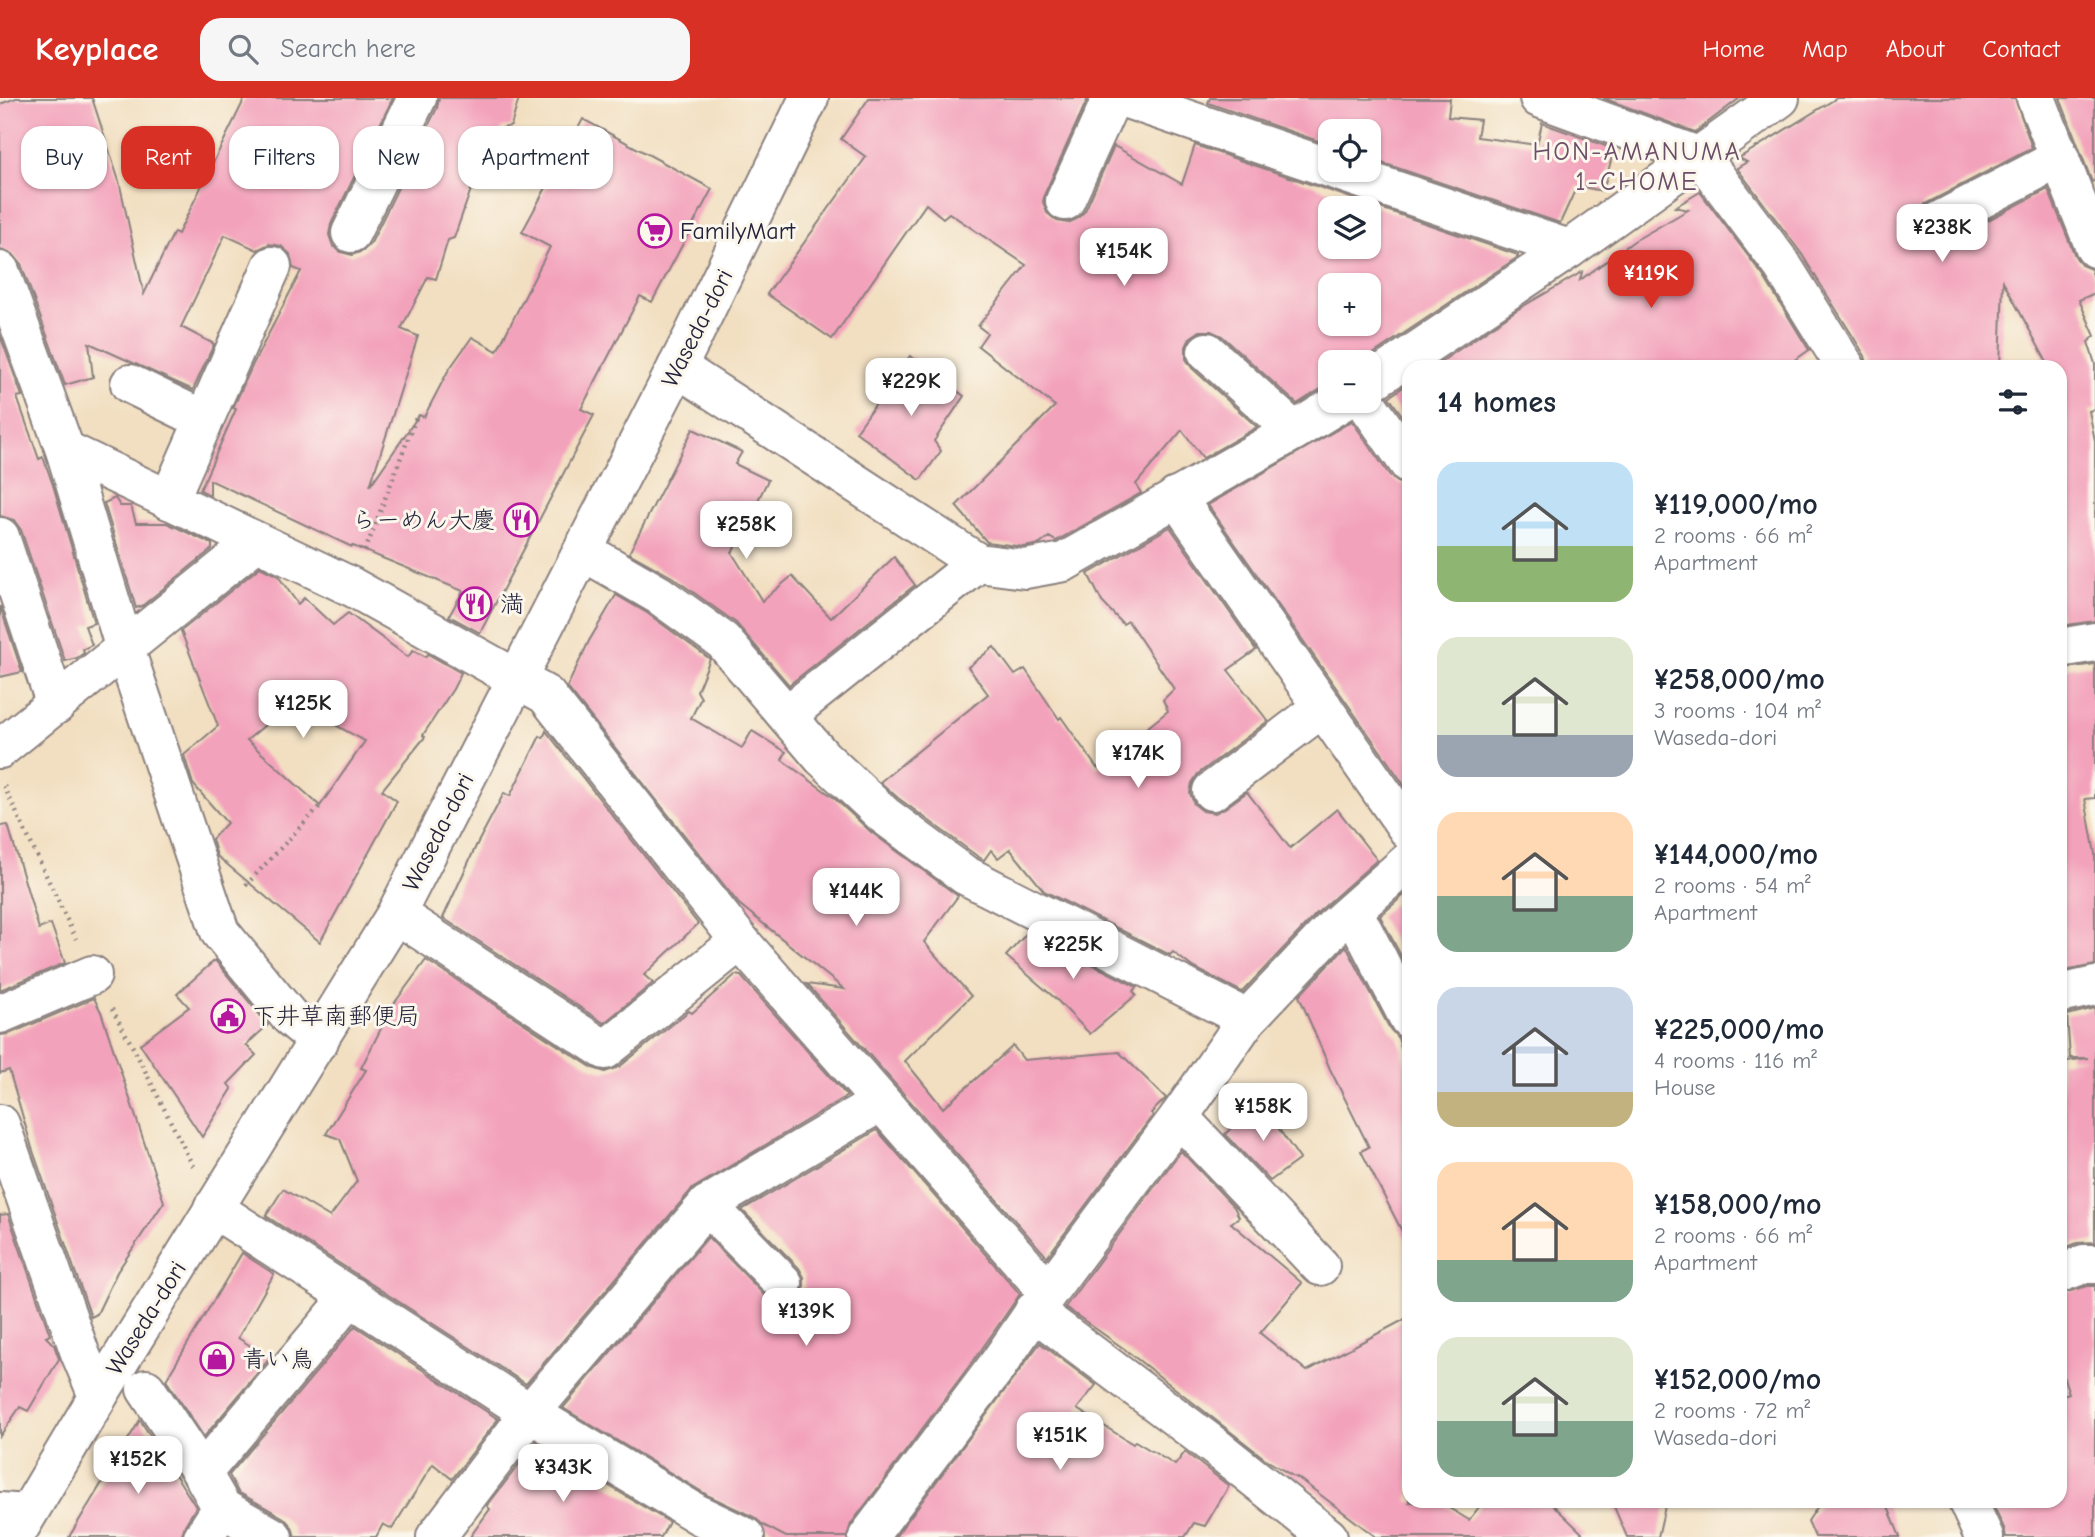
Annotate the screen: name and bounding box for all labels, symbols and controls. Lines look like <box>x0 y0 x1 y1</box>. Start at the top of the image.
search box <box>200 18 690 81</box>
text: Keyplace <box>35 30 158 68</box>
icon: search <box>224 30 262 68</box>
text: Search here <box>280 34 416 64</box>
text: Home <box>1703 35 1764 63</box>
text: Map <box>1802 35 1848 63</box>
text: About <box>1886 35 1944 63</box>
text: Contact <box>1982 35 2060 63</box>
map controls <box>1318 119 1381 413</box>
button: locate <box>1318 119 1381 182</box>
chip: Buy <box>21 126 107 189</box>
chip: Rent <box>121 126 215 189</box>
chip: Filters <box>229 126 339 189</box>
chip: New <box>353 126 444 189</box>
chip: Apartment <box>458 126 613 189</box>
district label: HON-AMANUMA 1-CHOME <box>1532 137 1742 197</box>
button: layers <box>1318 196 1381 259</box>
pin: ¥238K <box>1893 204 1991 264</box>
supermarket icon: FamilyMart <box>636 212 674 250</box>
text: ¥238K <box>1913 213 1971 240</box>
place label: FamilyMart <box>680 217 796 245</box>
pin: ¥154K <box>1075 228 1173 288</box>
text: ¥154K <box>1096 237 1152 264</box>
pin: ¥119K <box>1602 250 1700 310</box>
text: ¥119K <box>1624 259 1678 286</box>
street label: Waseda-dori <box>655 264 739 392</box>
button: + <box>1318 273 1381 336</box>
button: − <box>1318 350 1381 413</box>
pin: ¥229K <box>862 358 960 418</box>
text: ¥229K <box>881 367 941 394</box>
icon: filters <box>1994 383 2032 421</box>
text: 14 homes <box>1437 385 1556 420</box>
text: ¥119,000/mo <box>1654 487 1818 522</box>
icon: home <box>1493 490 1577 574</box>
restaurant icon: らーめん大慶 <box>502 501 540 539</box>
pin: ¥258K <box>697 502 795 561</box>
place label: らーめん大慶 <box>352 506 496 534</box>
text: ¥258K <box>716 510 776 537</box>
text: 2 rooms · 66 m² <box>1654 522 1812 549</box>
text: Apartment <box>1654 549 1757 576</box>
restaurant icon: 満 <box>456 585 494 623</box>
place label: 満 <box>500 590 524 618</box>
text: ¥258,000/mo <box>1654 662 1825 697</box>
icon: home <box>1493 665 1577 749</box>
pin: ¥125K <box>254 680 352 740</box>
text: ¥125K <box>275 689 331 716</box>
text: 3 rooms · 104 m² <box>1654 697 1821 724</box>
text: Waseda-dori <box>1654 724 1777 751</box>
pin: ¥174K <box>1089 730 1187 790</box>
text: ¥174K <box>1112 739 1164 766</box>
street label: Waseda-dori <box>396 768 480 896</box>
text: ¥144,000/mo <box>1654 837 1818 872</box>
icon: home <box>1493 840 1577 924</box>
pin: ¥144K <box>807 868 905 928</box>
text: 2 rooms · 54 m² <box>1654 872 1811 899</box>
text: ¥144K <box>829 877 883 904</box>
text: Apartment <box>1654 899 1757 926</box>
pin: ¥225K <box>1024 922 1122 981</box>
text: ¥225K <box>1043 930 1103 957</box>
public building icon: 下井草南郵便局 <box>209 997 247 1035</box>
place label: 下井草南郵便局 <box>252 1002 420 1030</box>
text: ¥225,000/mo <box>1654 1012 1824 1047</box>
icon: home <box>1493 1015 1577 1099</box>
text: 4 rooms · 116 m² <box>1654 1047 1817 1074</box>
text: House <box>1654 1074 1716 1101</box>
pin: ¥158K <box>1214 1084 1312 1143</box>
text: ¥158K <box>1234 1092 1292 1119</box>
text: ¥158,000/mo <box>1654 1187 1822 1222</box>
icon: home <box>1493 1190 1577 1274</box>
text: 2 rooms · 66 m² <box>1654 1222 1812 1249</box>
text: Apartment <box>1654 1249 1757 1276</box>
street label: Waseda-dori <box>100 1256 192 1380</box>
pin: ¥139K <box>757 1288 855 1348</box>
text: ¥139K <box>778 1297 834 1324</box>
shop icon: 青い鳥 <box>198 1340 236 1378</box>
place label: 青い鳥 <box>242 1345 314 1373</box>
text: ¥152,000/mo <box>1654 1362 1821 1397</box>
icon: home <box>1493 1365 1577 1449</box>
text: 2 rooms · 72 m² <box>1654 1397 1810 1424</box>
pin: ¥151K <box>1011 1412 1109 1472</box>
text: ¥151K <box>1033 1421 1087 1448</box>
text: Waseda-dori <box>1654 1424 1777 1451</box>
pin: ¥152K <box>89 1436 187 1496</box>
pin: ¥343K <box>514 1444 612 1504</box>
text: ¥152K <box>110 1445 166 1472</box>
text: ¥343K <box>534 1453 592 1480</box>

